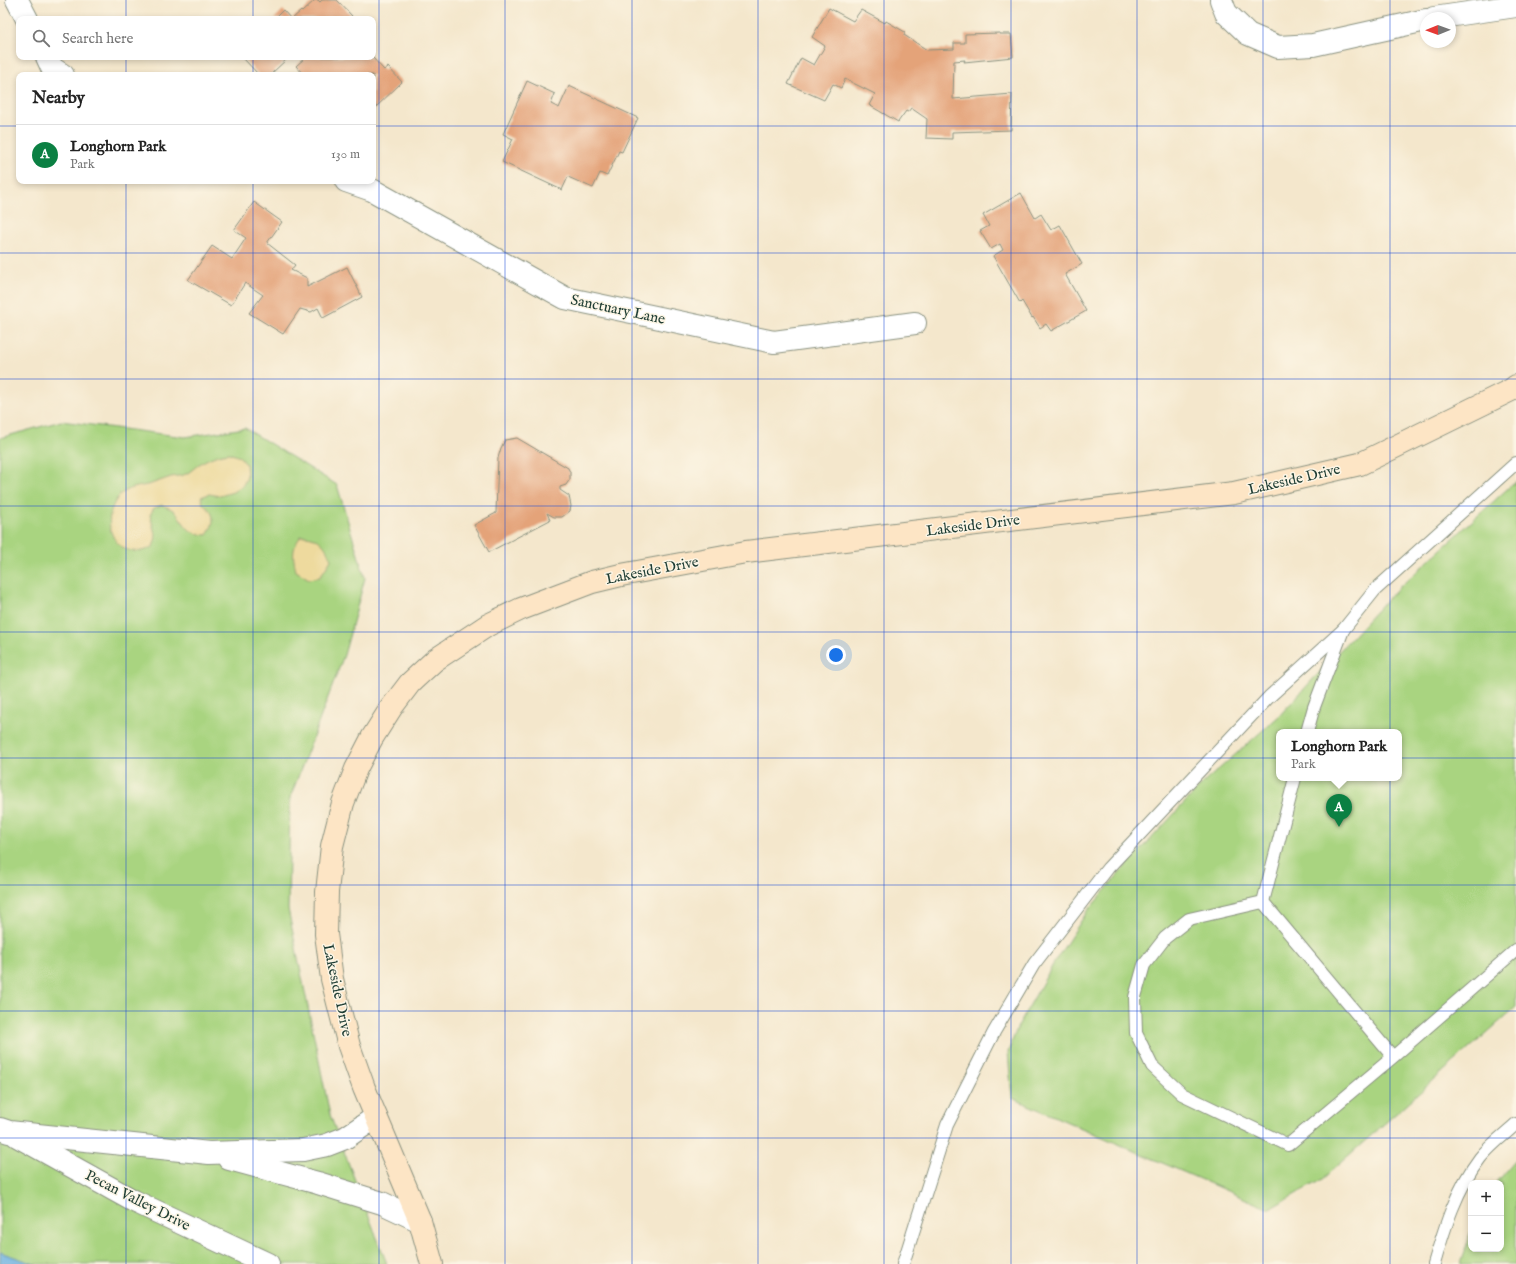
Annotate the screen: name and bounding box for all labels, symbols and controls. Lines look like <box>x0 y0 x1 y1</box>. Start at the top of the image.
north arrow <box>1420 12 1456 48</box>
search box <box>16 16 376 60</box>
icon: search <box>30 27 52 49</box>
text: Search here <box>62 29 133 48</box>
text: Nearby <box>32 88 85 109</box>
text: Longhorn Park <box>70 137 166 156</box>
text: A <box>41 146 49 163</box>
text: 130 m <box>331 146 360 163</box>
text: Park <box>70 156 95 173</box>
street label: Sanctuary Lane <box>569 290 667 329</box>
street label: Lakeside Drive <box>1246 460 1342 499</box>
street label: Lakeside Drive <box>925 510 1021 541</box>
street label: Lakeside Drive <box>604 552 700 589</box>
your location <box>826 645 846 665</box>
popup <box>1276 729 1402 781</box>
text: Longhorn Park <box>1291 737 1387 756</box>
text: Park <box>1291 756 1316 773</box>
pin: A <box>1326 794 1352 827</box>
street label: Lakeside Drive <box>318 942 357 1038</box>
street label: Pecan Valley Drive <box>82 1166 194 1235</box>
map controls <box>1468 1180 1504 1252</box>
button: + <box>1468 1180 1504 1216</box>
button: − <box>1468 1216 1504 1252</box>

